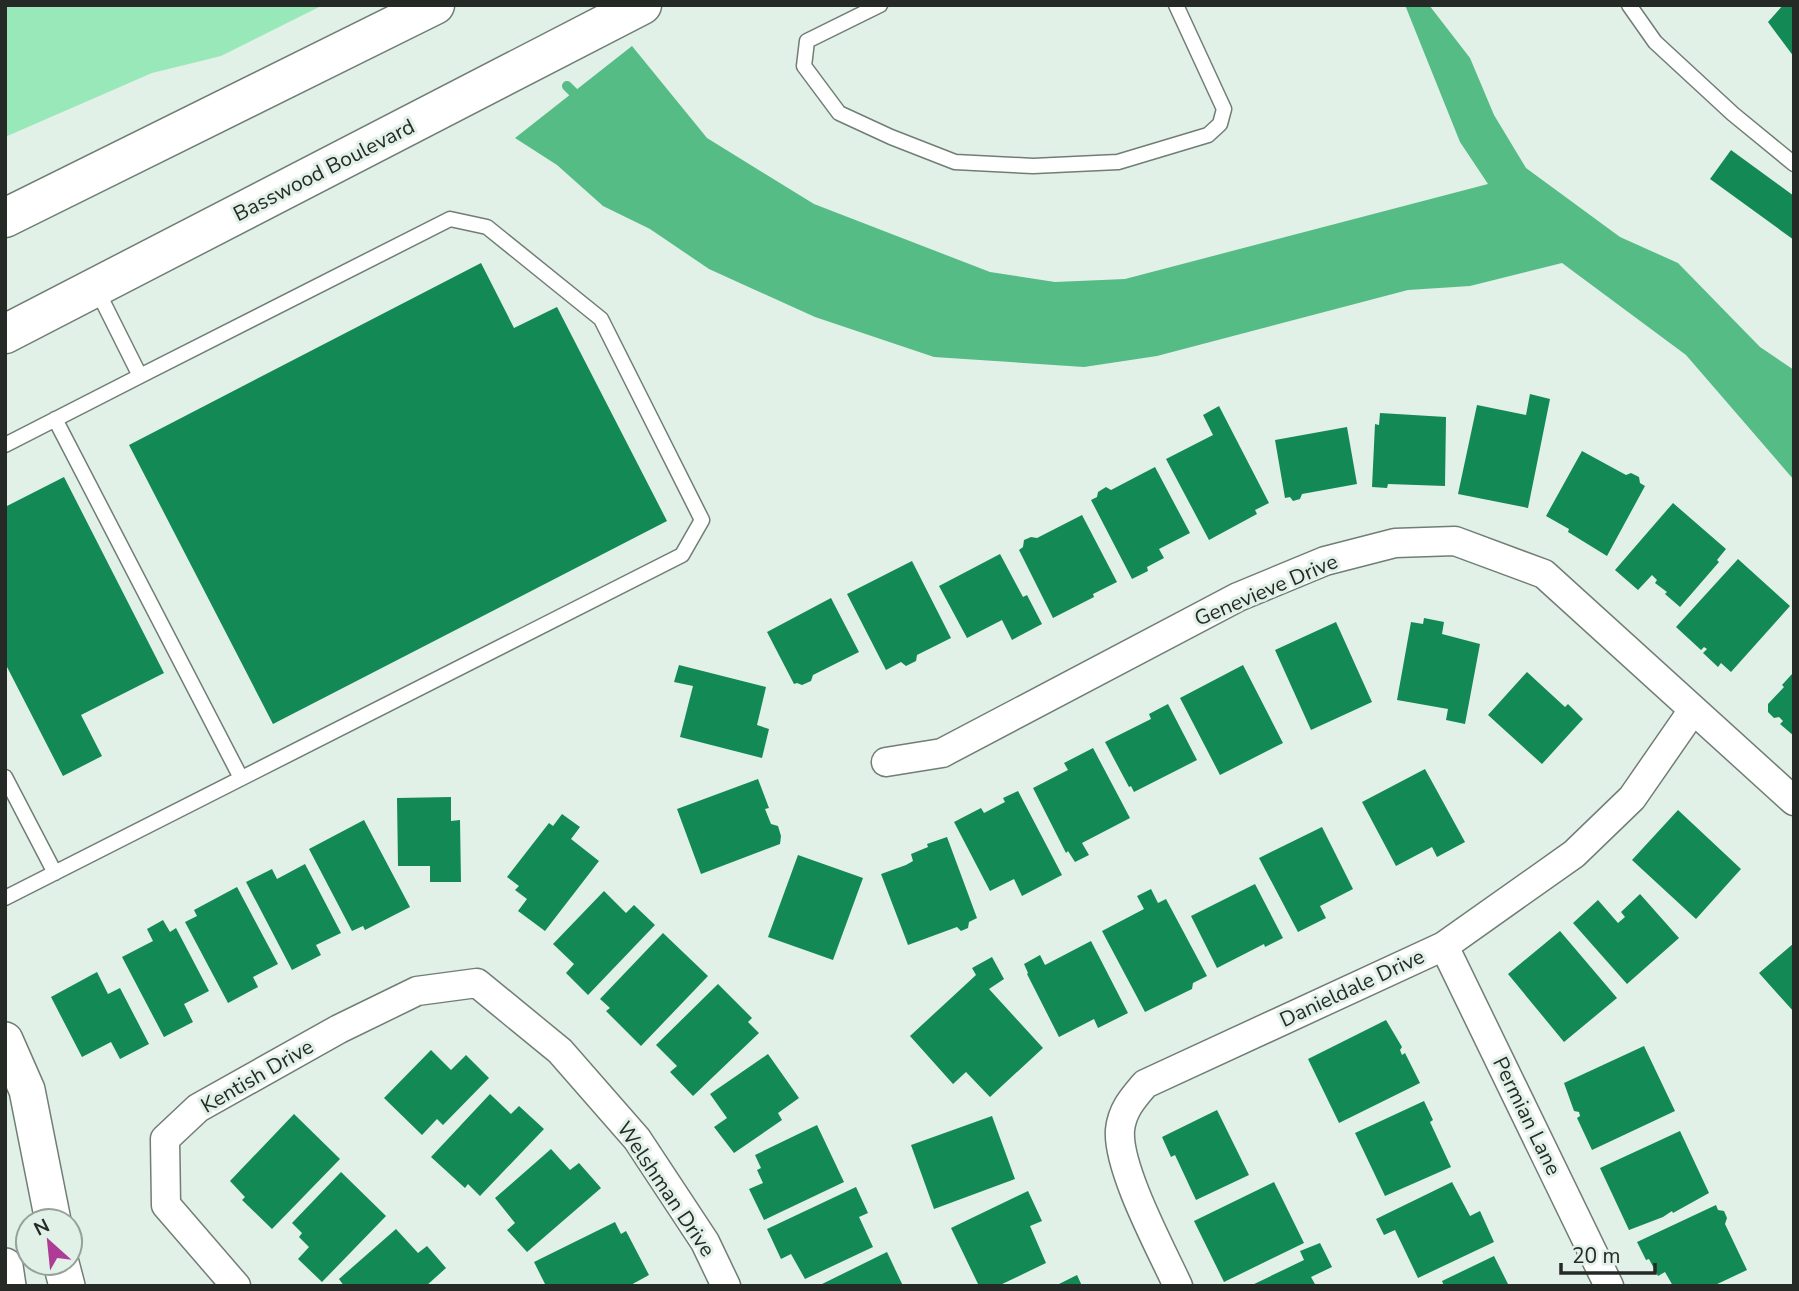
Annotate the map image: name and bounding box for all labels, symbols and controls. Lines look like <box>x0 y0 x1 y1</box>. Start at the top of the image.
street label: Basswood Boulevard <box>229 112 419 228</box>
street label: Genevieve Drive <box>1190 547 1342 633</box>
street label: Danieldale Drive <box>1275 942 1429 1034</box>
street label: Kentish Drive <box>196 1033 318 1119</box>
street label: Permian Lane <box>1486 1052 1568 1180</box>
street label: Welshman Drive <box>610 1116 722 1262</box>
north arrow <box>14 1207 84 1277</box>
text: N <box>29 1213 54 1243</box>
scale bar <box>1561 1232 1656 1276</box>
text: 20 m <box>1572 1242 1621 1270</box>

